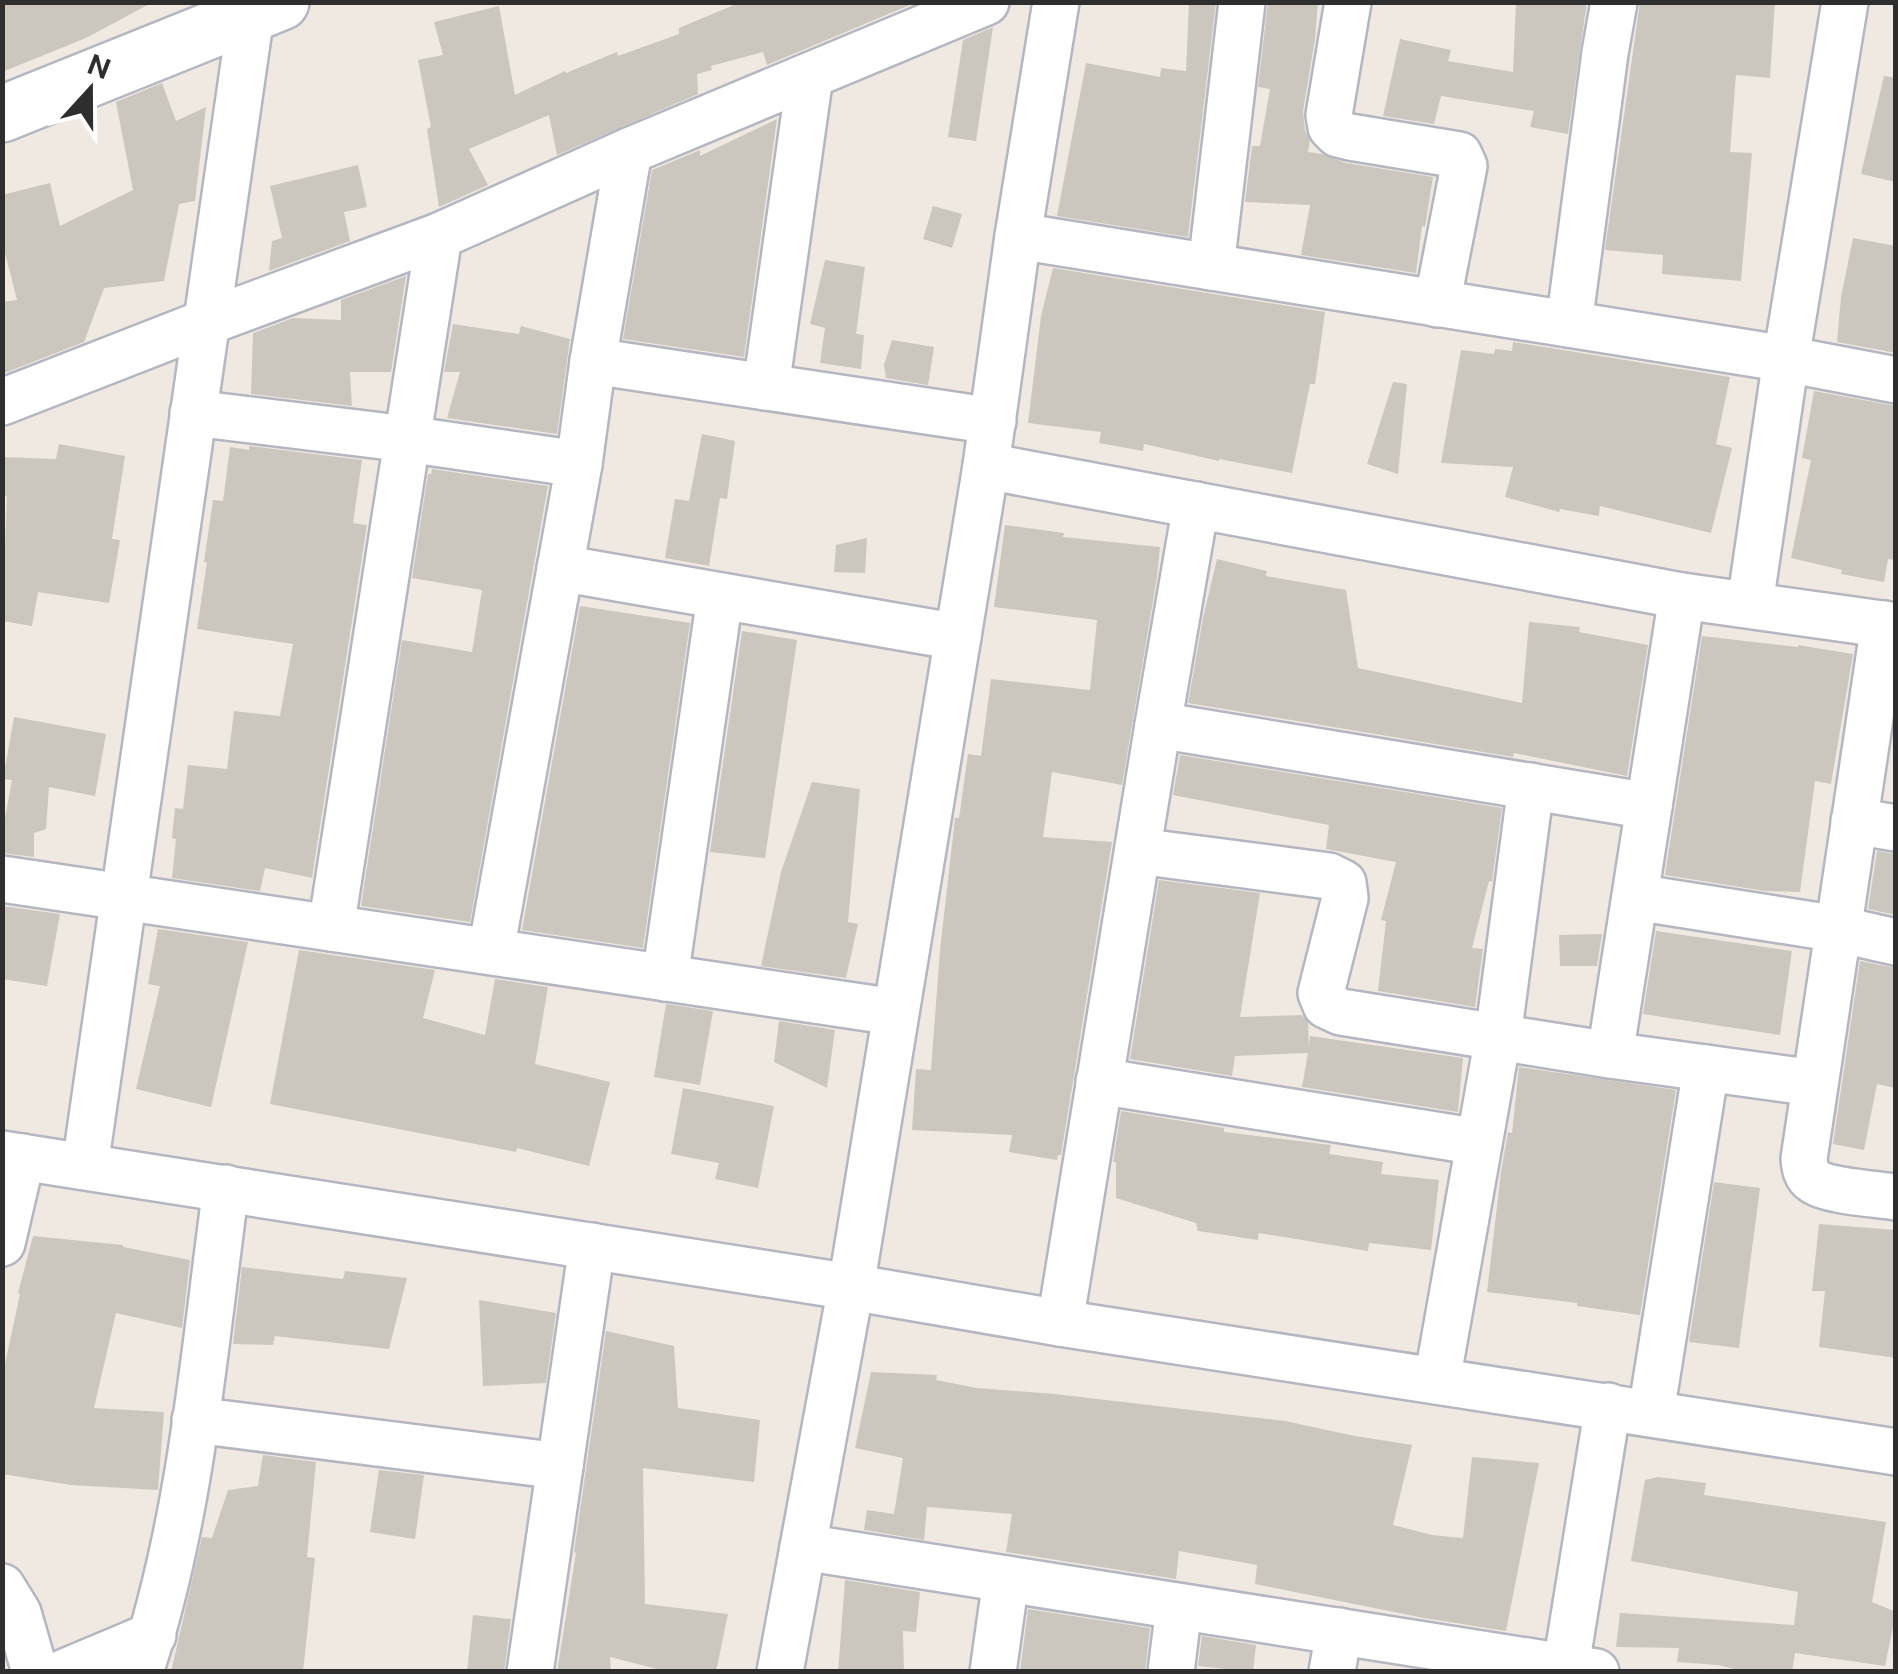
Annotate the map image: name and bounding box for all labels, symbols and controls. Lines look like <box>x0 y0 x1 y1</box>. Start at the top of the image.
north arrow <box>40 40 140 140</box>
text: N <box>83 47 115 86</box>

